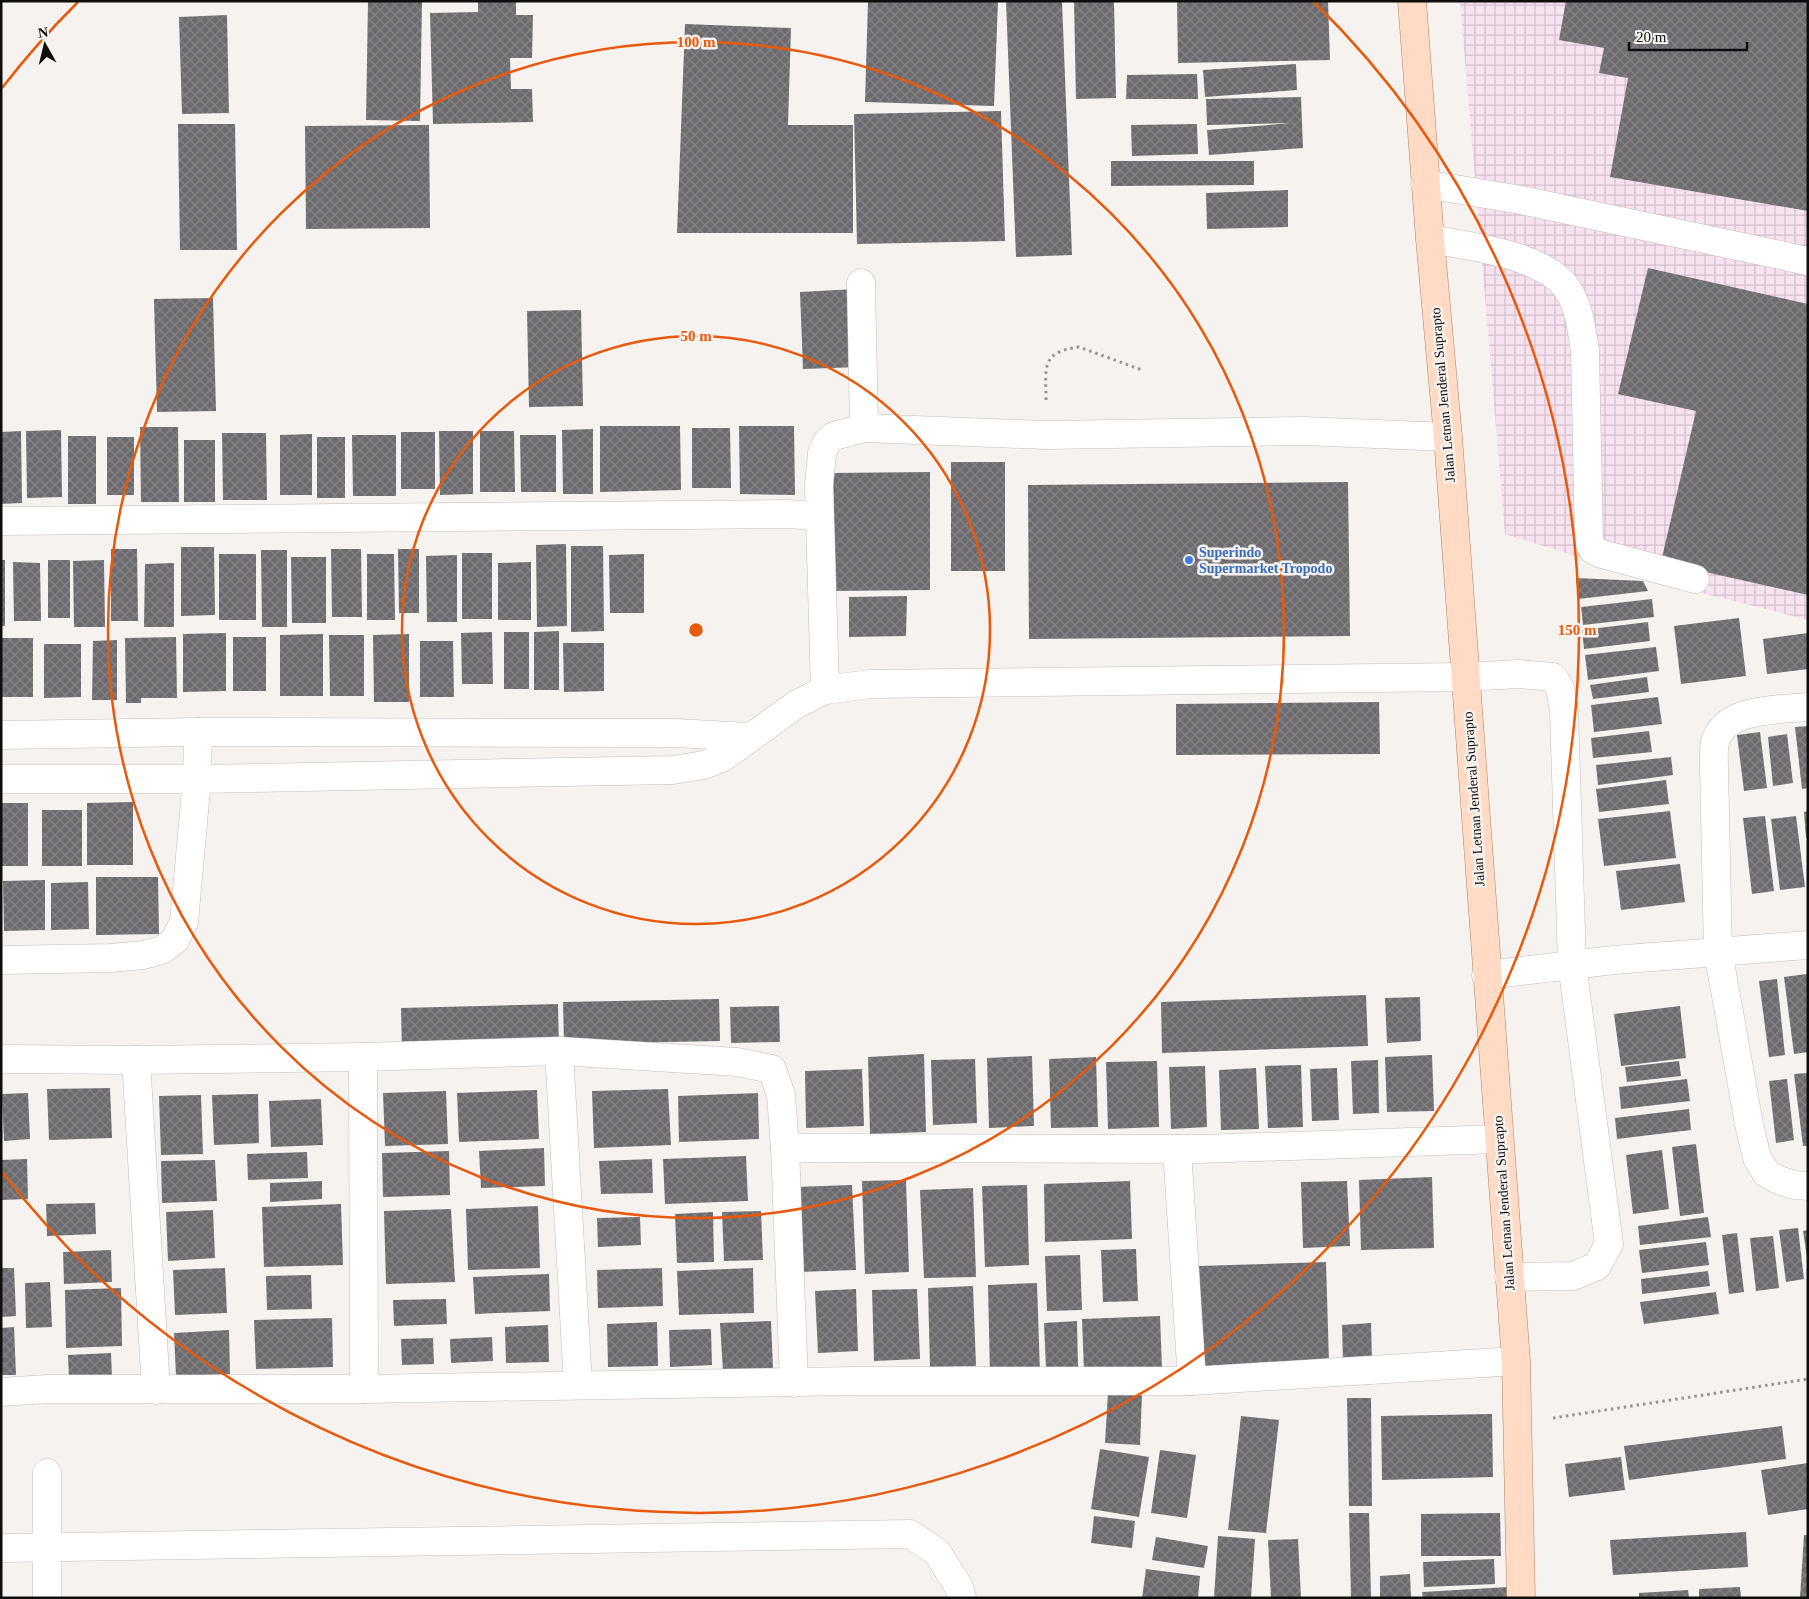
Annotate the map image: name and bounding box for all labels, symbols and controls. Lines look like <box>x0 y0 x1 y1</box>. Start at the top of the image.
north arrow <box>20 20 70 70</box>
scale bar <box>1629 20 1746 52</box>
text: N <box>37 24 49 41</box>
text: 20 m <box>1636 29 1667 45</box>
text: 100 m <box>677 34 716 50</box>
street label: Jalan Letnan Jenderal Suprapto <box>1428 307 1458 483</box>
text: 50 m <box>680 328 712 344</box>
place label: Superindo Supermarket Tropodo <box>1199 545 1332 576</box>
marker: Superindo Supermarket Tropodo <box>1183 554 1195 566</box>
centre of rings <box>687 621 705 639</box>
text: 150 m <box>1558 622 1597 638</box>
street label: Jalan Letnan Jenderal Suprapto <box>1460 711 1488 887</box>
street label: Jalan Letnan Jenderal Suprapto <box>1490 1115 1518 1291</box>

